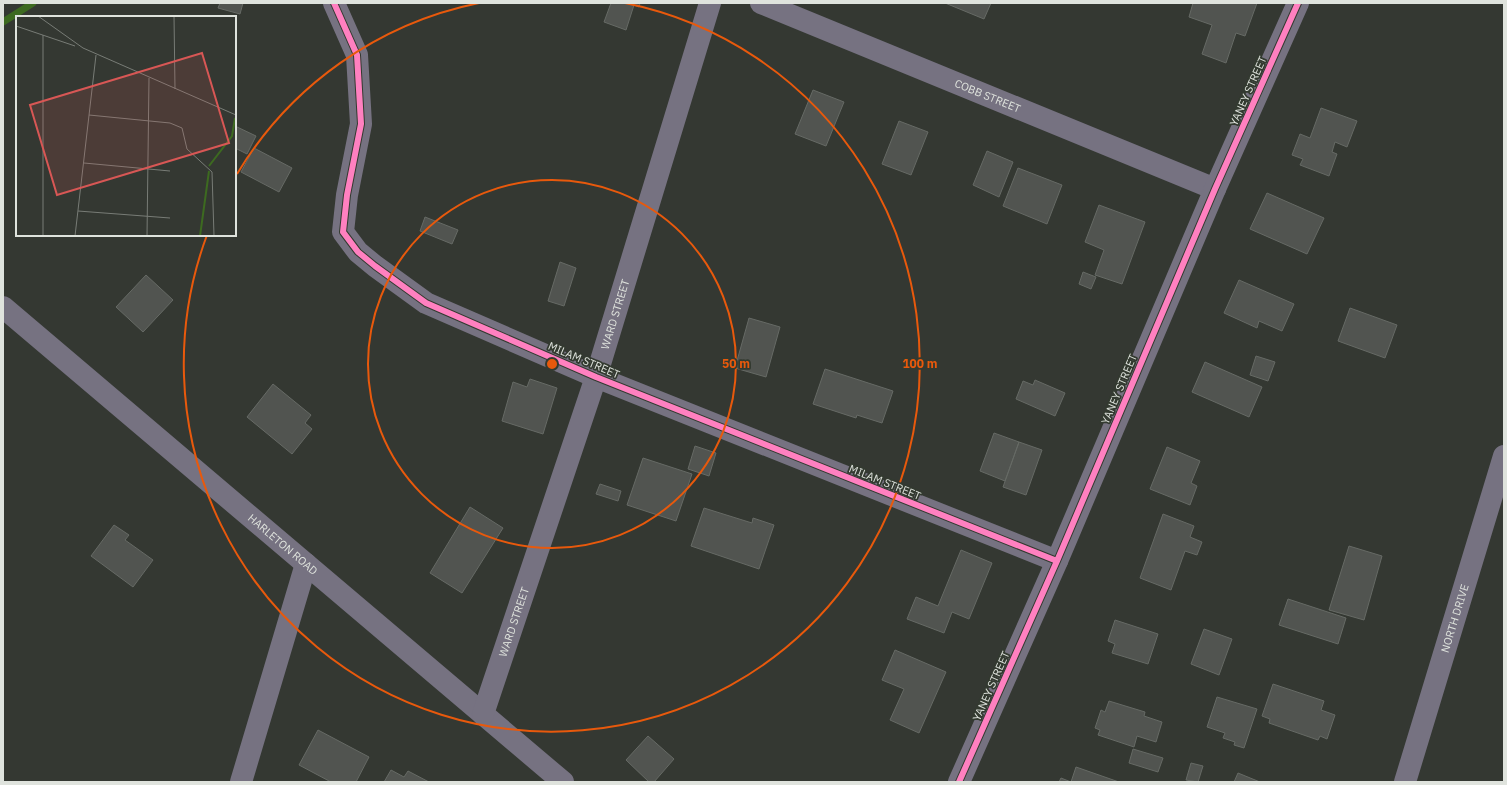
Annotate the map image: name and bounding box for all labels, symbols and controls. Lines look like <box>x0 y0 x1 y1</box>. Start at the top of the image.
inset map <box>16 16 236 236</box>
street label: YANEY STREET <box>1226 53 1270 128</box>
street label: COBB STREET <box>953 76 1024 116</box>
street label: WARD STREET <box>598 277 633 351</box>
street label: MILAM STREET <box>546 339 623 382</box>
street label: YANEY STREET <box>1098 351 1140 426</box>
text: 50 m <box>722 356 750 371</box>
text: 100 m <box>902 356 938 371</box>
centre of rings <box>545 357 559 371</box>
street label: MILAM STREET <box>847 461 924 503</box>
street label: HARLETON ROAD <box>245 511 321 578</box>
street label: NORTH DRIVE <box>1438 582 1472 654</box>
street label: WARD STREET <box>496 585 532 659</box>
street label: YANEY STREET <box>969 648 1013 723</box>

